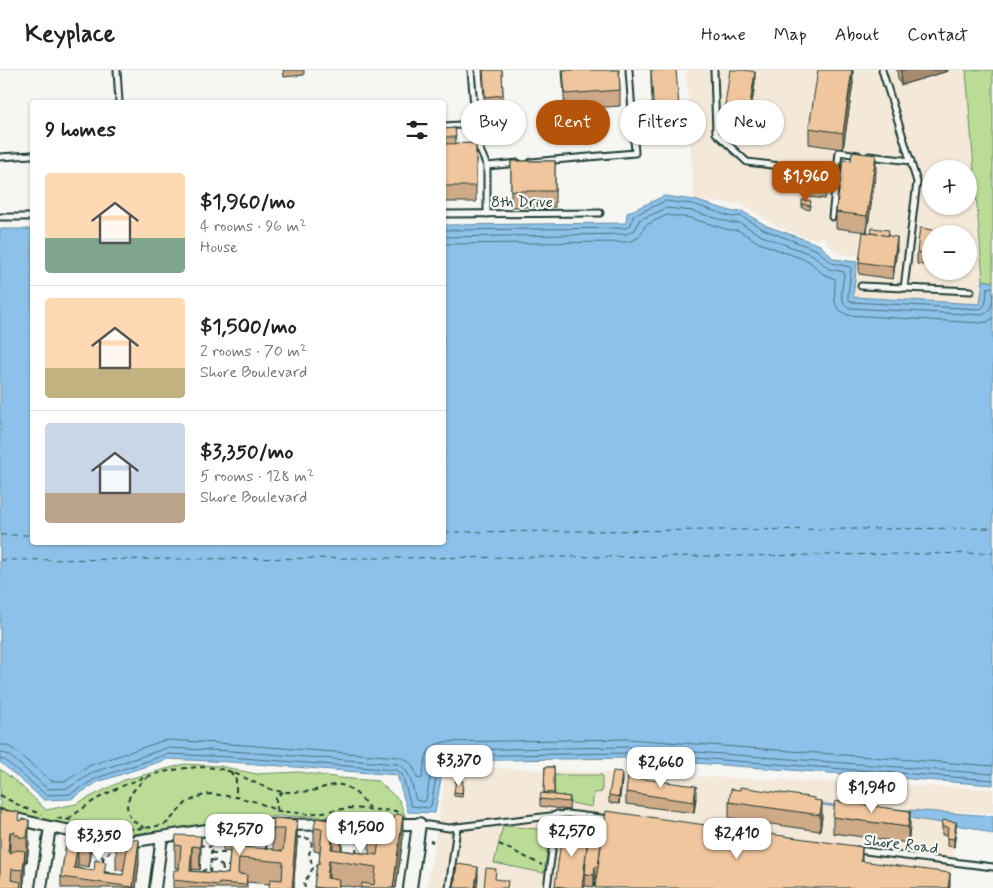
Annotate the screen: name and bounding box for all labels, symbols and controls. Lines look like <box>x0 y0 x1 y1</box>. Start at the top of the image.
text: Keyplace <box>25 19 115 50</box>
text: Home <box>701 23 746 47</box>
text: Map <box>774 23 807 47</box>
text: About <box>835 23 879 47</box>
text: Contact <box>907 23 968 47</box>
chip: Buy <box>461 100 526 145</box>
chip: Rent <box>536 100 610 145</box>
chip: Filters <box>620 100 706 145</box>
chip: New <box>716 100 784 145</box>
text: 9 homes <box>45 116 116 144</box>
icon: filters <box>403 116 431 144</box>
pin: $1,960 <box>765 160 847 203</box>
map controls <box>922 160 977 280</box>
button: + <box>922 160 977 215</box>
text: $1,960 <box>783 166 829 187</box>
text: $1,960/mo <box>200 188 295 216</box>
street label: 8th Drive <box>491 192 553 213</box>
icon: home <box>85 193 145 253</box>
text: 4 rooms · 96 m² <box>200 216 306 237</box>
button: − <box>922 225 977 280</box>
text: House <box>200 237 238 258</box>
text: $1,500/mo <box>200 313 297 341</box>
icon: home <box>85 318 145 378</box>
text: 2 rooms · 70 m² <box>200 341 307 362</box>
text: Shore Boulevard <box>200 362 307 383</box>
text: $3,350/mo <box>200 438 294 466</box>
icon: home <box>85 443 145 503</box>
text: 5 rooms · 128 m² <box>200 466 314 487</box>
text: Shore Boulevard <box>200 487 307 508</box>
pin: $3,370 <box>418 744 500 787</box>
pin: $2,660 <box>620 746 702 789</box>
text: $3,370 <box>437 750 481 771</box>
text: $2,660 <box>638 752 684 773</box>
pin: $1,940 <box>831 772 913 814</box>
text: $1,940 <box>848 777 896 798</box>
pin: $1,500 <box>320 812 402 854</box>
pin: $2,570 <box>199 814 281 856</box>
pin: $2,570 <box>531 816 613 858</box>
text: $1,500 <box>337 817 385 838</box>
pin: $2,410 <box>696 818 778 860</box>
text: $2,570 <box>216 819 264 840</box>
pin: $3,350 <box>58 820 140 862</box>
text: $2,570 <box>548 821 596 842</box>
text: $2,410 <box>714 823 760 844</box>
text: $3,350 <box>77 825 121 846</box>
street label: Shore Road <box>862 830 939 859</box>

